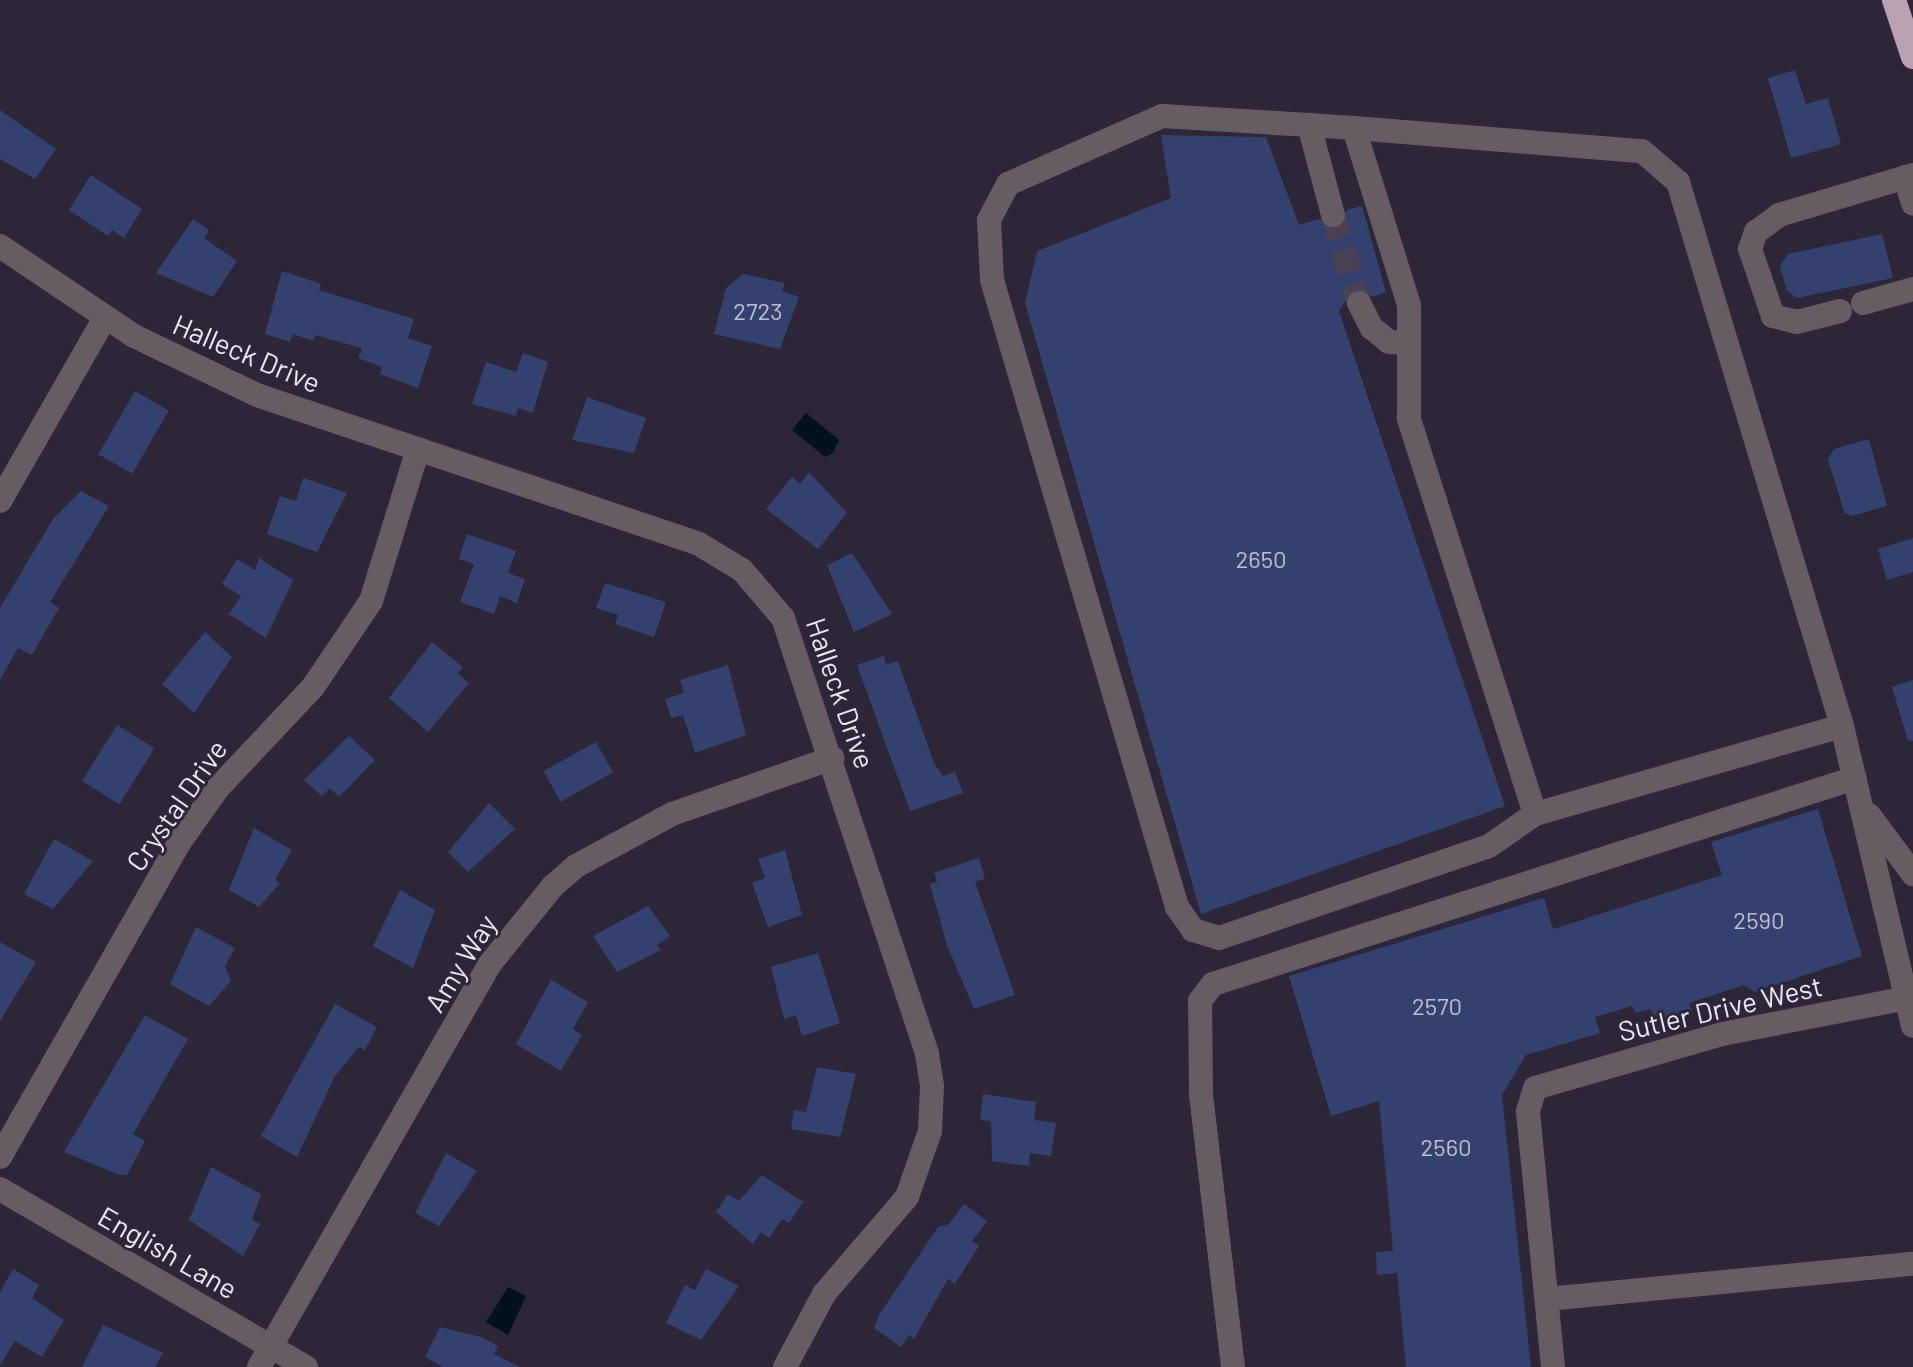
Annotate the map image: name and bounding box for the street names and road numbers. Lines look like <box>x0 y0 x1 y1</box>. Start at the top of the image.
street label: Halleck Drive <box>168 307 326 399</box>
street label: Halleck Drive <box>800 613 882 773</box>
street label: Crystal Drive <box>119 733 233 877</box>
street label: Amy Way <box>417 908 503 1018</box>
street label: Sutler Drive West <box>1615 968 1825 1048</box>
street label: English Lane <box>93 1199 243 1305</box>

